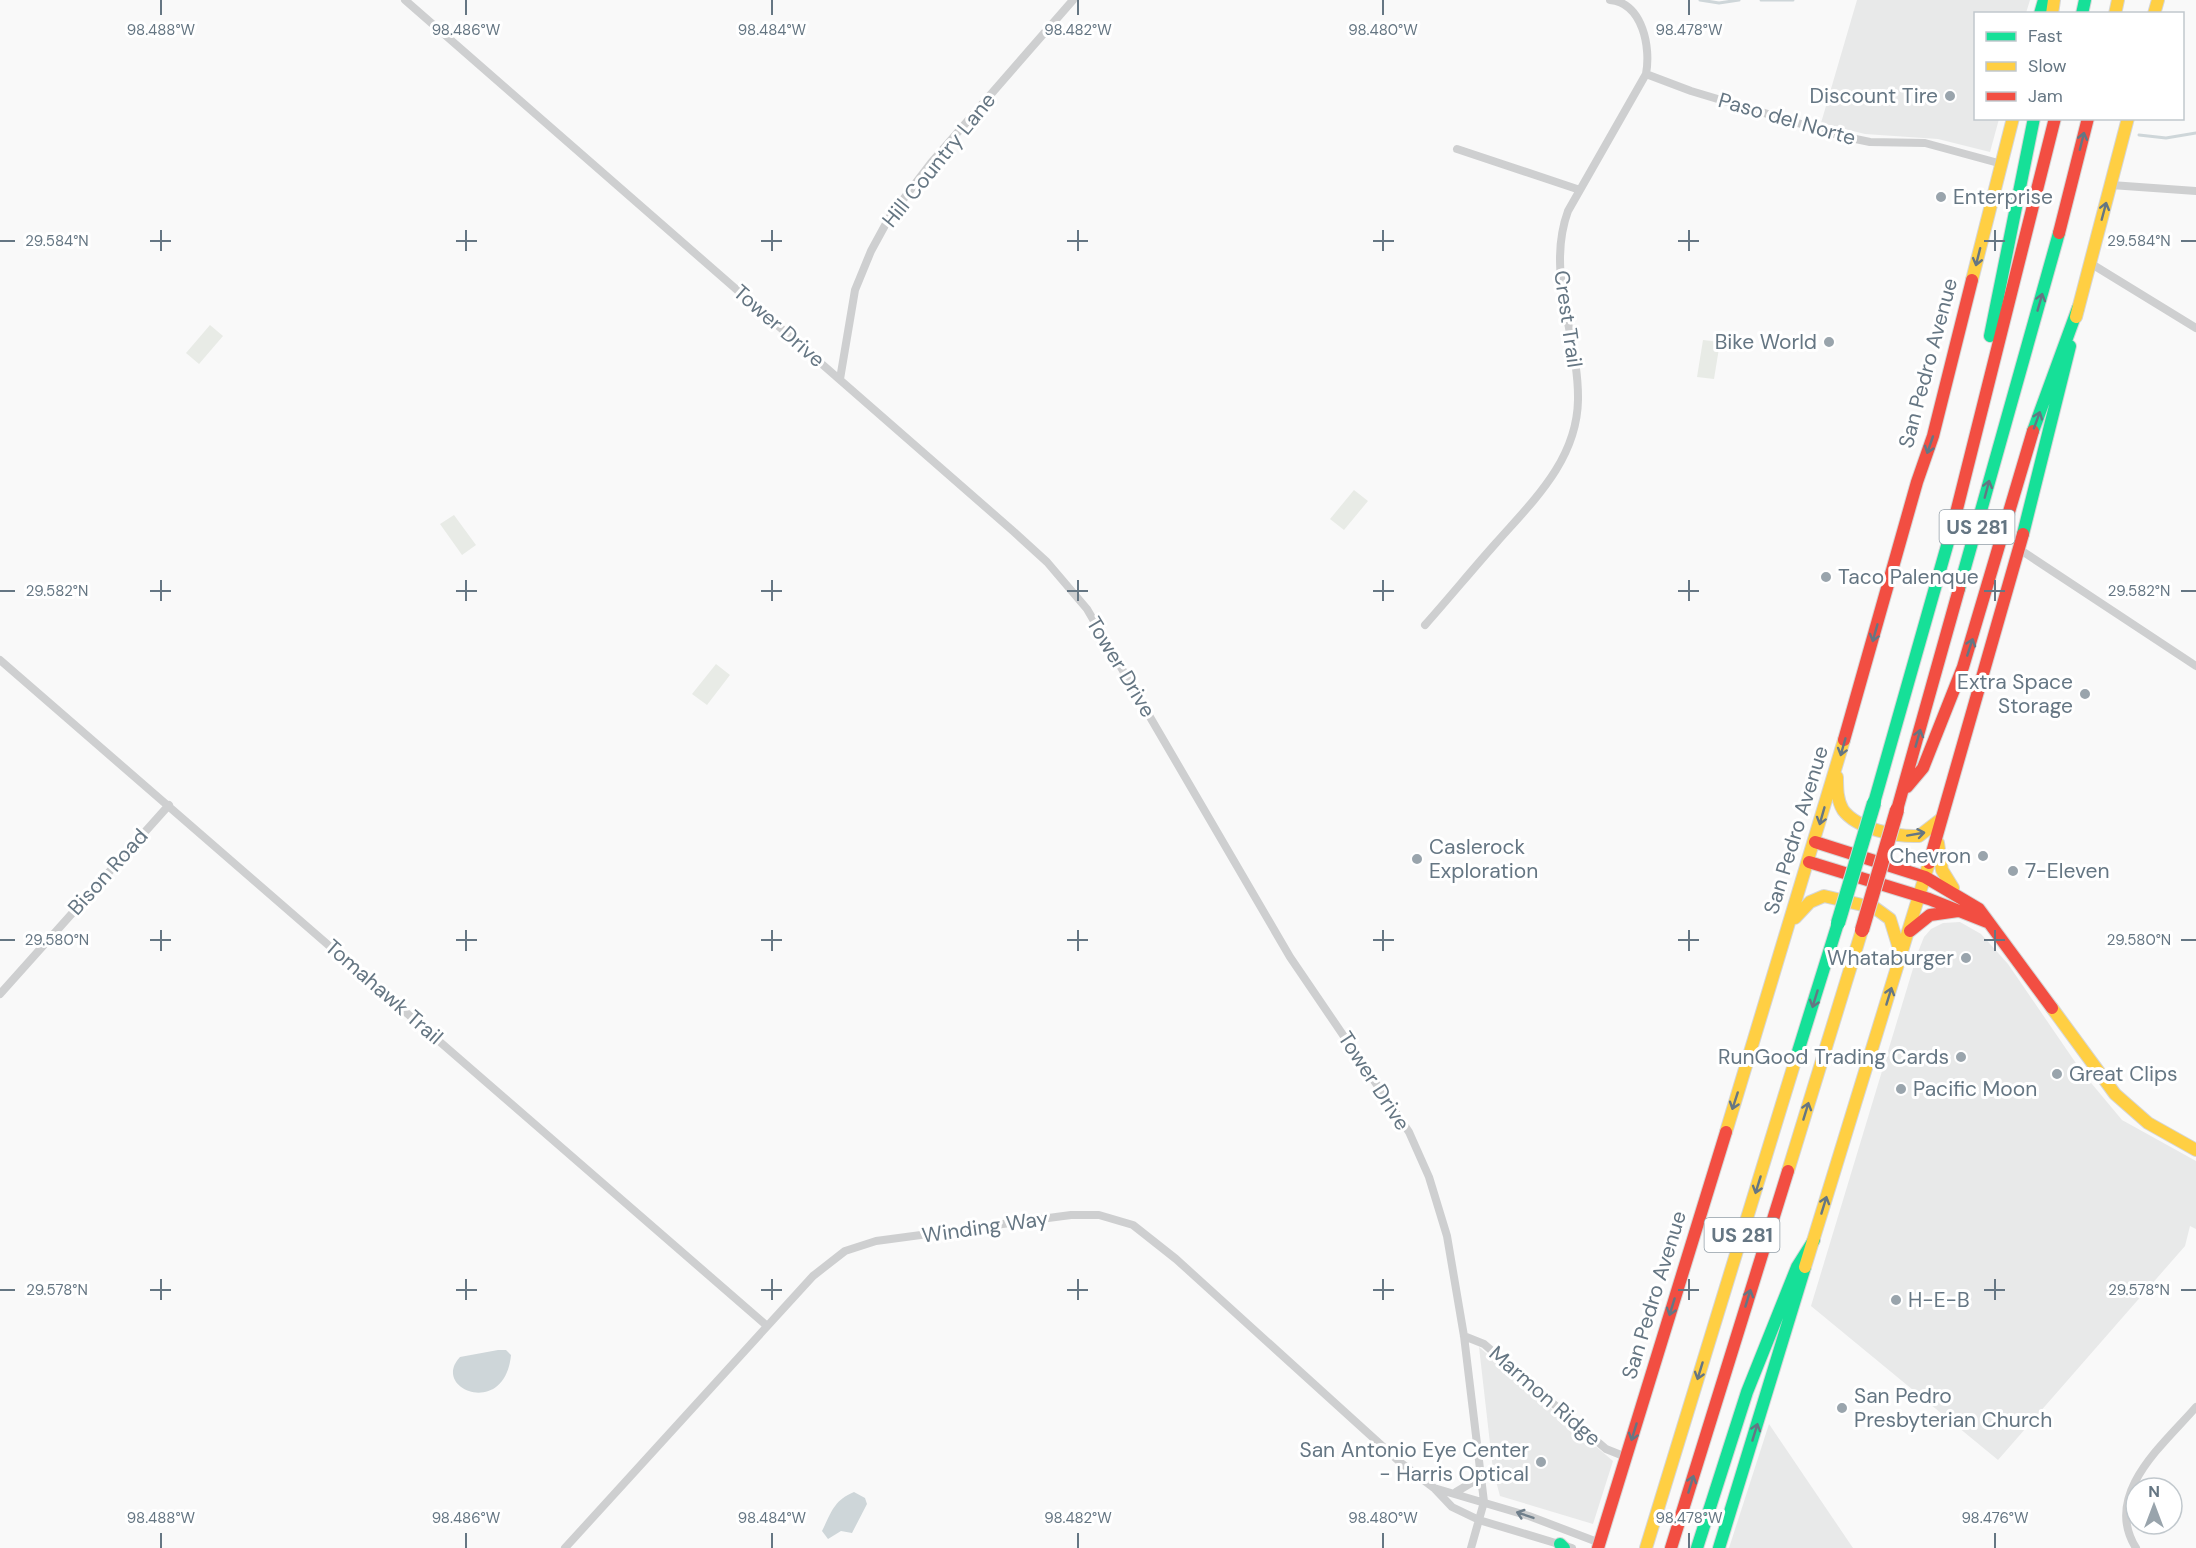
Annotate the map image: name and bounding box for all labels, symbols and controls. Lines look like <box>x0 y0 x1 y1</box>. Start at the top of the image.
legend <box>1974 12 2184 120</box>
text: 98.488°W <box>127 20 196 40</box>
text: 98.486°W <box>432 20 501 40</box>
text: 98.484°W <box>738 20 807 40</box>
text: 98.482°W <box>1044 20 1112 40</box>
text: 98.480°W <box>1348 20 1418 40</box>
text: 98.478°W <box>1656 20 1723 40</box>
text: Fast <box>2028 24 2063 48</box>
text: Slow <box>2028 54 2067 78</box>
place label: Discount Tire <box>1809 82 1938 110</box>
text: Jam <box>2028 84 2063 108</box>
street label: Paso del Norte <box>1715 86 1859 152</box>
street label: Hill Country Lane <box>876 87 1002 233</box>
marker: Discount Tire <box>1943 89 1957 103</box>
one-way arrow <box>2077 132 2089 151</box>
place label: Enterprise <box>1953 183 2053 211</box>
marker: Enterprise <box>1934 190 1948 204</box>
one-way arrow <box>2098 202 2110 221</box>
text: 29.584°N <box>25 231 89 251</box>
text: 29.584°N <box>2107 231 2171 251</box>
one-way arrow <box>1972 247 1984 266</box>
street label: Crest Trail <box>1547 269 1589 369</box>
street label: San Pedro Avenue <box>1892 275 1964 451</box>
street label: Tower Drive <box>727 278 831 374</box>
one-way arrow <box>2035 293 2046 312</box>
place label: Bike World <box>1715 328 1817 356</box>
marker: Bike World <box>1822 335 1836 349</box>
one-way arrow <box>2032 411 2043 429</box>
one-way arrow <box>1923 436 1934 454</box>
one-way arrow <box>1982 480 1993 499</box>
road number: US 281 <box>1940 510 2014 544</box>
place label: Taco Palenque <box>1838 563 1979 591</box>
marker: Taco Palenque <box>1819 570 1833 584</box>
text: 29.582°N <box>26 581 88 601</box>
text: 29.582°N <box>2108 581 2170 601</box>
street label: Tower Drive <box>1080 612 1162 723</box>
one-way arrow <box>1869 623 1880 642</box>
one-way arrow <box>1965 638 1976 657</box>
place label: Extra Space Storage <box>1957 668 2073 720</box>
marker: Extra Space Storage <box>2078 687 2092 701</box>
one-way arrow <box>1913 729 1924 748</box>
one-way arrow <box>1837 737 1848 756</box>
street label: San Pedro Avenue <box>1757 742 1835 918</box>
one-way arrow <box>1816 806 1828 825</box>
street label: Bison Road <box>62 823 154 921</box>
one-way arrow <box>1906 828 1925 839</box>
place label: Caslerock Exploration <box>1429 833 1538 885</box>
place label: Chevron <box>1889 842 1971 870</box>
marker: Chevron <box>1976 849 1990 863</box>
marker: Caslerock Exploration <box>1410 852 1424 866</box>
place label: 7-Eleven <box>2025 857 2109 885</box>
marker: 7-Eleven <box>2006 864 2020 878</box>
text: 29.580°N <box>25 930 89 950</box>
text: 29.580°N <box>2107 930 2171 950</box>
street label: Tomahawk Trail <box>319 933 449 1051</box>
place label: Whataburger <box>1827 944 1954 972</box>
marker: Whataburger <box>1959 951 1973 965</box>
one-way arrow <box>1884 987 1895 1006</box>
one-way arrow <box>1809 989 1820 1008</box>
street label: Tower Drive <box>1332 1026 1416 1136</box>
place label: RunGood Trading Cards <box>1718 1043 1949 1071</box>
marker: RunGood Trading Cards <box>1954 1050 1968 1064</box>
place label: Great Clips <box>2069 1060 2178 1088</box>
marker: Great Clips <box>2050 1067 2064 1081</box>
place label: Pacific Moon <box>1913 1075 2037 1103</box>
marker: Pacific Moon <box>1894 1082 1908 1096</box>
one-way arrow <box>1729 1091 1740 1110</box>
one-way arrow <box>1801 1102 1812 1121</box>
one-way arrow <box>1752 1175 1763 1194</box>
one-way arrow <box>1820 1196 1831 1215</box>
street label: Winding Way <box>920 1204 1050 1250</box>
street label: San Pedro Avenue <box>1615 1207 1693 1383</box>
road number: US 281 <box>1704 1218 1780 1252</box>
text: 29.578°N <box>26 1280 88 1300</box>
text: 29.578°N <box>2108 1280 2170 1300</box>
place label: H-E-B <box>1908 1286 1970 1314</box>
one-way arrow <box>1743 1288 1754 1307</box>
marker: H-E-B <box>1889 1293 1903 1307</box>
one-way arrow <box>1666 1297 1677 1316</box>
street label: Marmon Ridge <box>1483 1340 1607 1452</box>
one-way arrow <box>1694 1361 1705 1380</box>
place label: San Pedro Presbyterian Church <box>1854 1382 2052 1434</box>
marker: San Pedro Presbyterian Church <box>1835 1401 1849 1415</box>
one-way arrow <box>1627 1422 1638 1441</box>
one-way arrow <box>1750 1423 1761 1442</box>
place label: San Antonio Eye Center - Harris Optical <box>1299 1436 1529 1488</box>
marker: San Antonio Eye Center - Harris Optical <box>1534 1455 1548 1469</box>
one-way arrow <box>1686 1475 1697 1494</box>
north arrow <box>2124 1476 2184 1536</box>
text: N <box>2148 1481 2160 1502</box>
text: 98.488°W <box>127 1508 196 1528</box>
text: 98.486°W <box>432 1508 501 1528</box>
text: 98.484°W <box>738 1508 807 1528</box>
text: 98.482°W <box>1044 1508 1112 1528</box>
text: 98.480°W <box>1348 1508 1418 1528</box>
one-way arrow <box>1516 1508 1535 1519</box>
text: 98.478°W <box>1656 1508 1723 1528</box>
text: 98.476°W <box>1961 1508 2029 1528</box>

